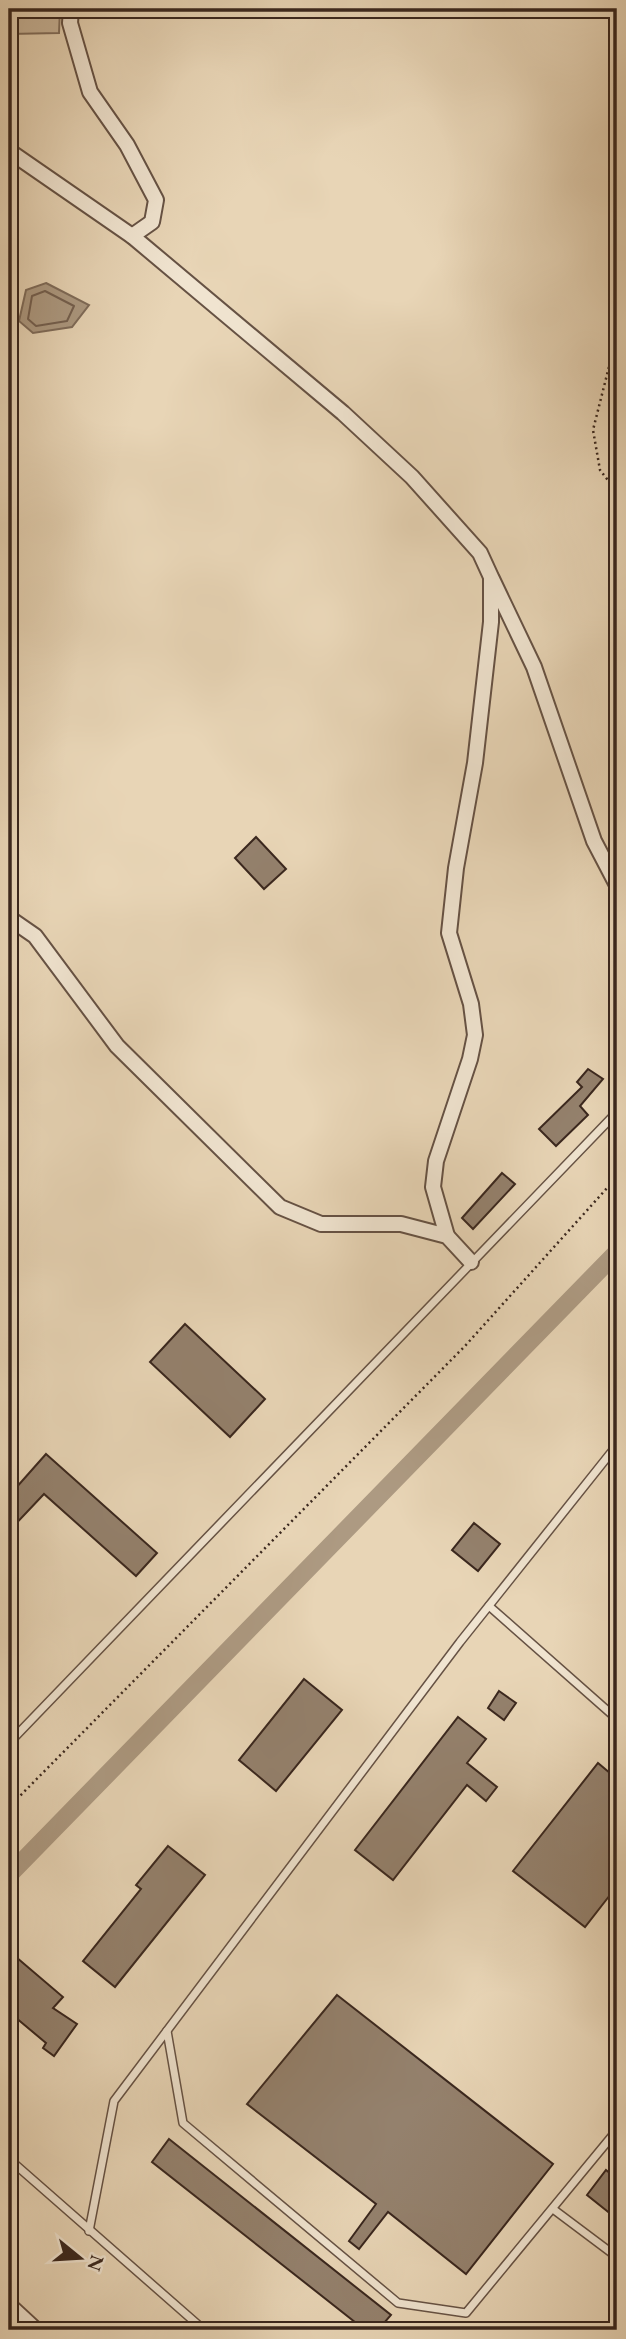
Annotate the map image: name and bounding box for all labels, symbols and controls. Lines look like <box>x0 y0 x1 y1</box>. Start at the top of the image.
north arrow <box>46 2224 116 2294</box>
text: N <box>81 2252 110 2275</box>

